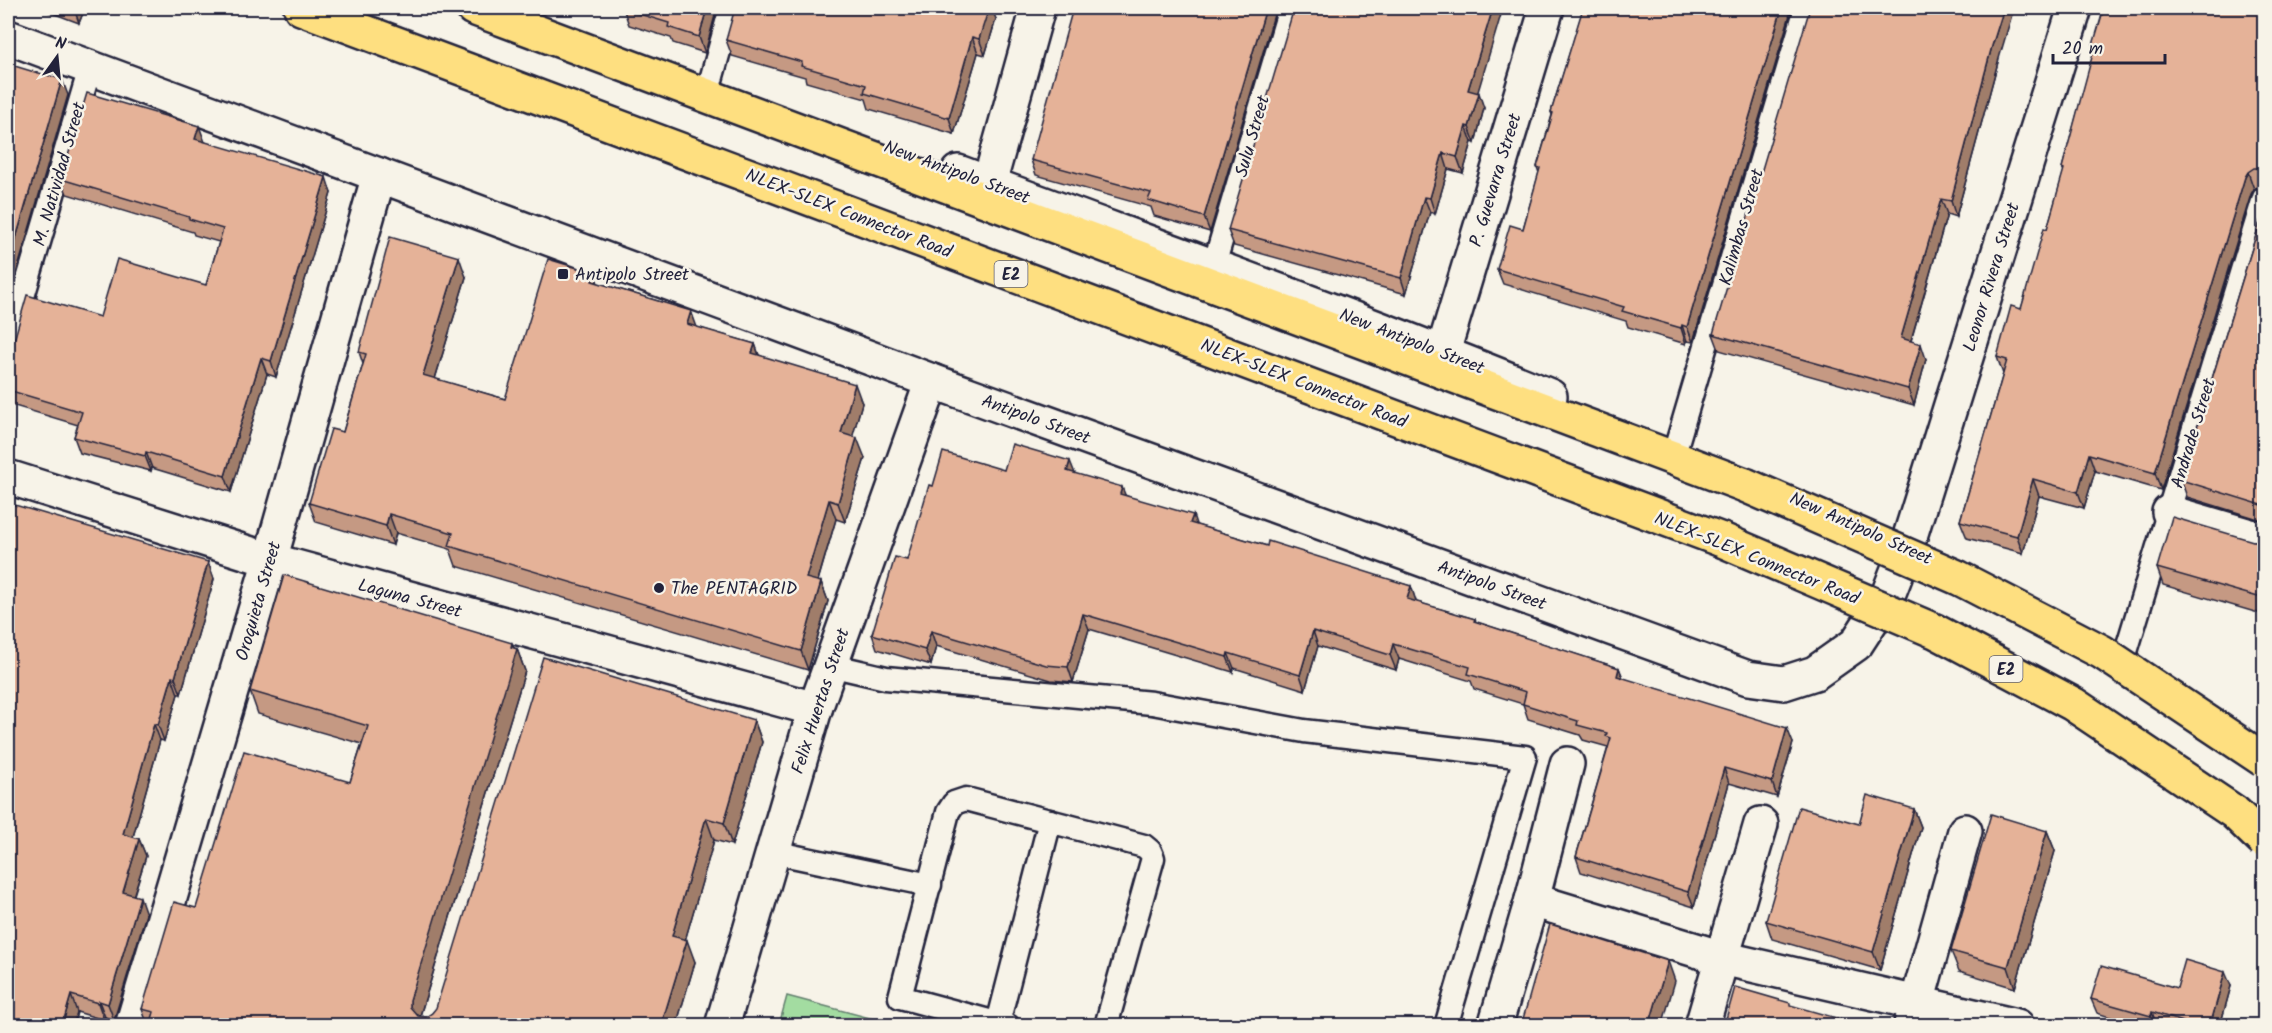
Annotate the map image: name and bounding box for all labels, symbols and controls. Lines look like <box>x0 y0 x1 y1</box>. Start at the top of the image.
north arrow <box>27 27 87 87</box>
scale bar <box>2053 27 2166 65</box>
text: N <box>52 31 69 57</box>
text: 20 m <box>2062 35 2103 64</box>
street label: Sulu Street <box>1228 91 1279 181</box>
street label: M. Natividad Street <box>26 98 95 250</box>
street label: P. Guevarra Street <box>1462 109 1531 251</box>
street label: New Antipolo Street <box>879 134 1035 214</box>
street label: NLEX-SLEX Connector Road <box>741 162 957 268</box>
street label: Kalimbas Street <box>1712 164 1773 289</box>
street label: Leonor Rivera Street <box>1956 198 2029 356</box>
place label: Antipolo Street <box>575 261 690 290</box>
road number: E2 <box>994 261 1028 287</box>
marker: Antipolo Street <box>556 267 570 281</box>
street label: New Antipolo Street <box>1335 301 1489 384</box>
street label: NLEX-SLEX Connector Road <box>1196 332 1412 438</box>
street label: Andrade Street <box>2164 374 2225 492</box>
street label: Antipolo Street <box>977 387 1095 454</box>
street label: New Antipolo Street <box>1784 485 1937 574</box>
street label: NLEX-SLEX Connector Road <box>1649 505 1864 614</box>
street label: Oroquieta Street <box>229 537 291 665</box>
street label: Antipolo Street <box>1433 553 1551 620</box>
street label: Laguna Street <box>354 572 466 627</box>
place label: The PENTAGRID <box>671 575 798 604</box>
marker: The PENTAGRID <box>652 581 666 595</box>
street label: Felix Huertas Street <box>784 624 859 778</box>
road number: E2 <box>1990 656 2022 682</box>

